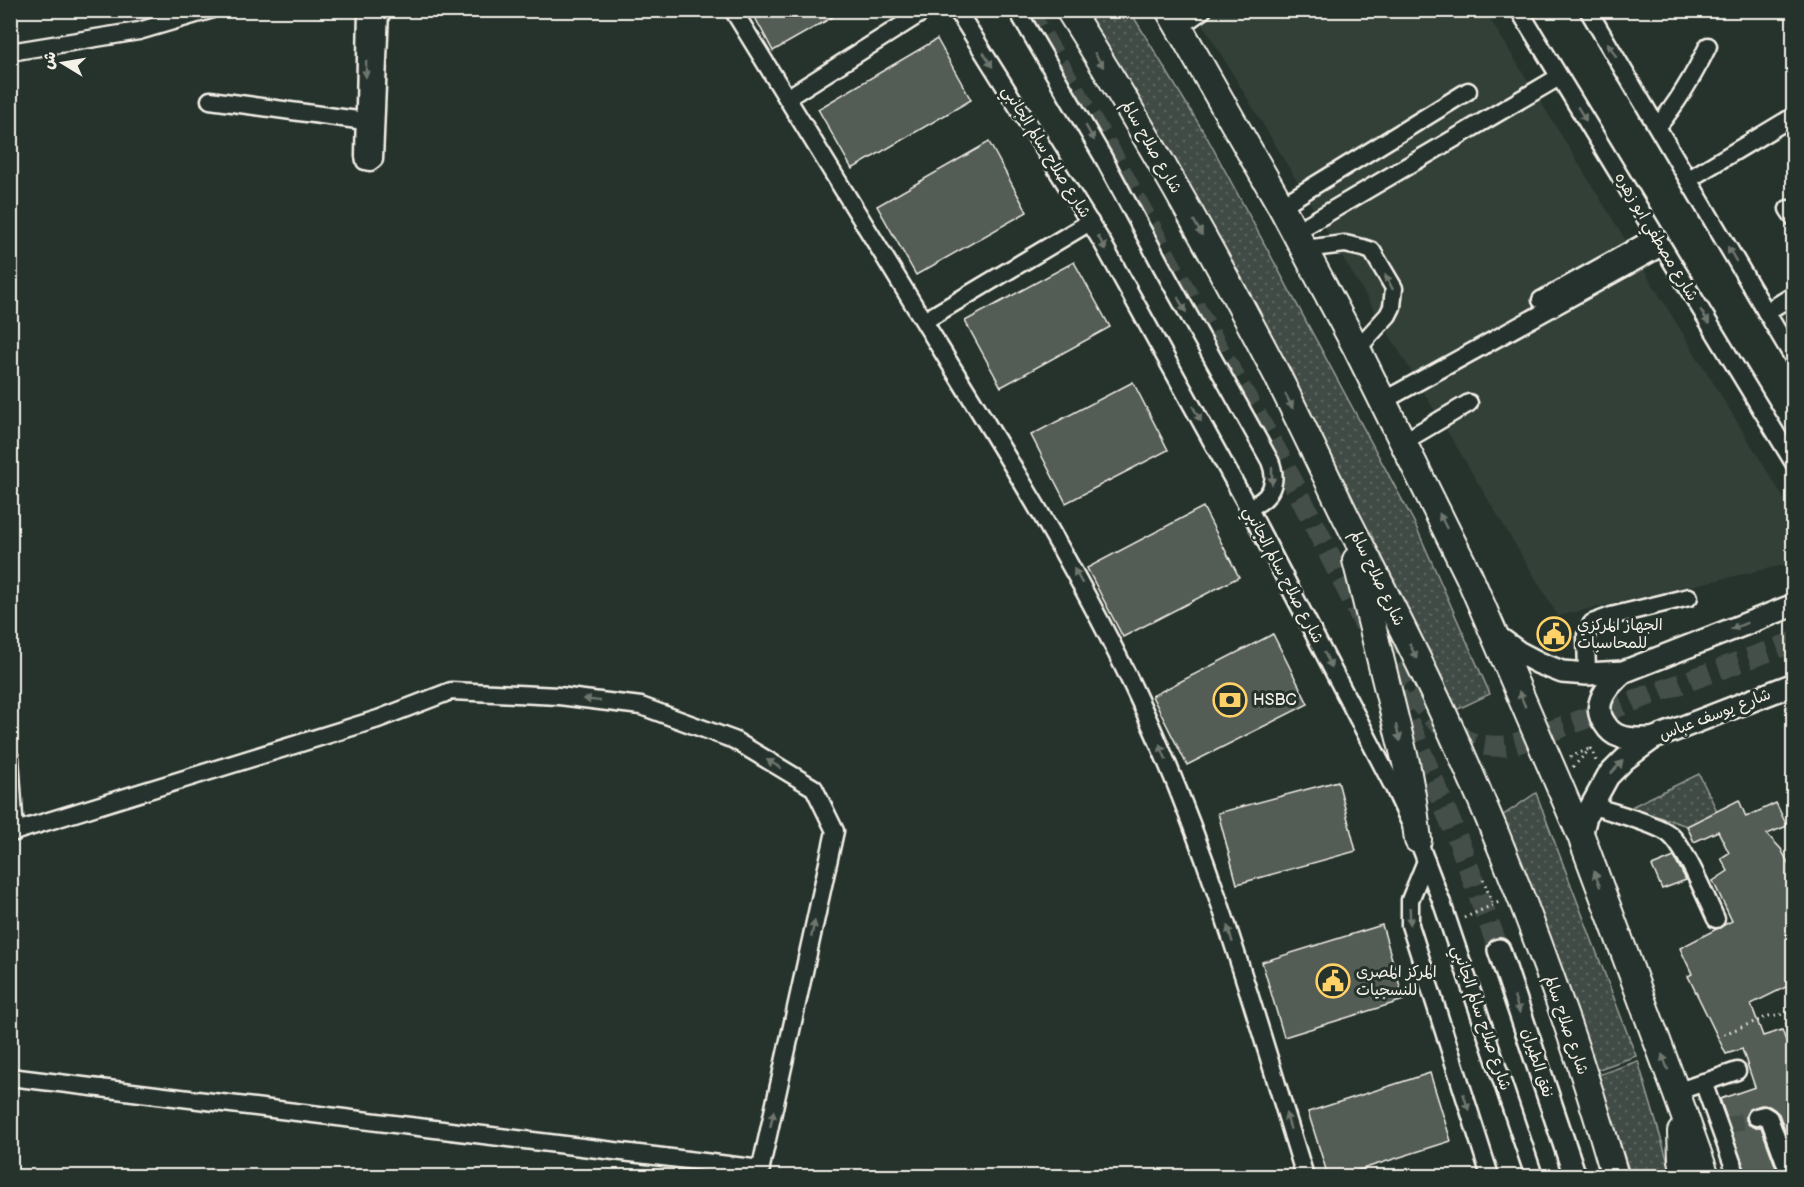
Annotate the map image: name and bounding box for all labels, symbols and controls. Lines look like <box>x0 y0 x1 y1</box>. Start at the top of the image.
north arrow <box>33 33 93 93</box>
one-way arrow <box>1606 42 1617 58</box>
text: ش <box>39 50 61 71</box>
one-way arrow <box>982 52 993 68</box>
one-way arrow <box>1094 52 1105 68</box>
one-way arrow <box>361 59 371 78</box>
street label: شارع صلاح سالم الجانبي <box>994 82 1094 224</box>
street label: شارع صلاح سالم <box>1115 97 1185 198</box>
one-way arrow <box>1576 106 1587 122</box>
one-way arrow <box>1084 125 1095 141</box>
street label: شارع مصطفي ابو زهره <box>1607 169 1702 307</box>
one-way arrow <box>1193 220 1203 237</box>
one-way arrow <box>1097 235 1108 251</box>
one-way arrow <box>1727 246 1738 262</box>
one-way arrow <box>1384 273 1394 290</box>
one-way arrow <box>1177 296 1187 313</box>
one-way arrow <box>1699 309 1710 325</box>
one-way arrow <box>1285 392 1294 409</box>
one-way arrow <box>1192 405 1202 422</box>
one-way arrow <box>1267 467 1277 486</box>
street label: شارع صلاح سالم الجانبي <box>1235 503 1327 649</box>
one-way arrow <box>1438 513 1447 530</box>
street label: شارع صلاح سالم <box>1344 527 1408 630</box>
one-way arrow <box>1073 567 1083 584</box>
public building icon: الجهاز المركزي للمحاسبات <box>1536 616 1572 652</box>
place label: الجهاز المركزي للمحاسبات <box>1577 616 1663 653</box>
one-way arrow <box>1730 622 1748 631</box>
one-way arrow <box>1408 642 1418 659</box>
one-way arrow <box>1322 651 1332 669</box>
bank icon: HSBC <box>1212 682 1248 718</box>
street label: شارع يوسف عباس <box>1656 685 1774 746</box>
one-way arrow <box>1517 690 1527 708</box>
place label: HSBC <box>1253 691 1297 710</box>
one-way arrow <box>582 695 601 705</box>
one-way arrow <box>1394 724 1404 742</box>
one-way arrow <box>1158 743 1167 760</box>
one-way arrow <box>766 758 782 769</box>
one-way arrow <box>1610 760 1623 775</box>
one-way arrow <box>1591 870 1601 888</box>
one-way arrow <box>1405 907 1415 926</box>
one-way arrow <box>809 920 819 938</box>
one-way arrow <box>1225 925 1234 943</box>
street label: شارع صلاح سالم الجانبي <box>1443 943 1515 1094</box>
public building icon: المركز المصرى للنسجيات <box>1315 963 1351 999</box>
place label: المركز المصرى للنسجيات <box>1356 963 1437 1000</box>
street label: شارع صلاح سالم <box>1538 973 1592 1078</box>
one-way arrow <box>1513 996 1523 1014</box>
street label: نفق الطيران <box>1517 1026 1557 1100</box>
one-way arrow <box>1660 1053 1669 1071</box>
one-way arrow <box>1462 1093 1472 1111</box>
one-way arrow <box>768 1110 777 1129</box>
one-way arrow <box>1283 1112 1292 1130</box>

